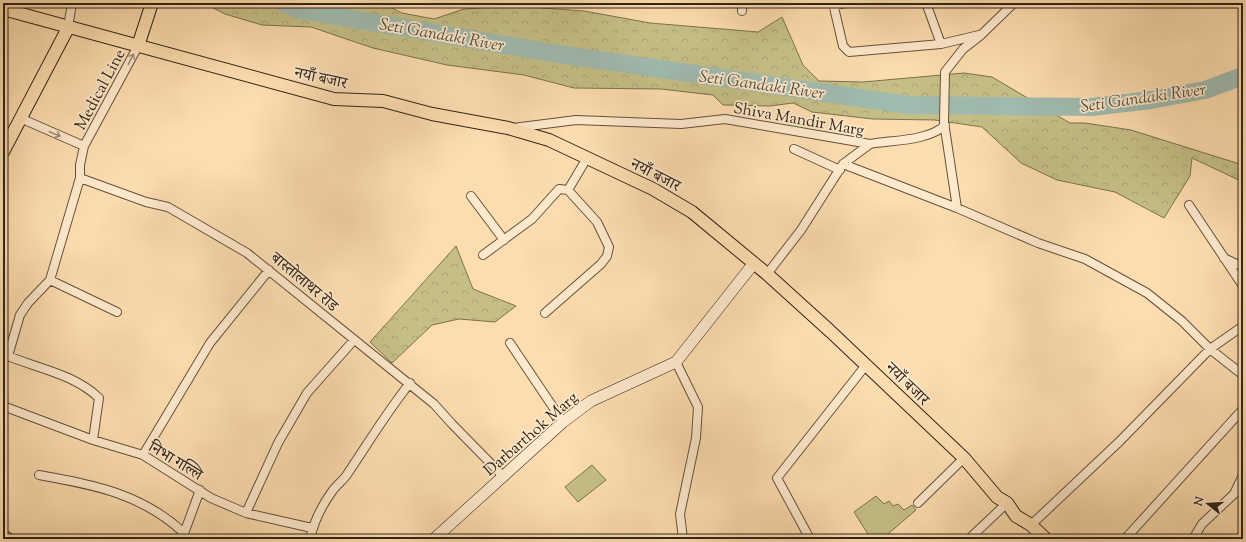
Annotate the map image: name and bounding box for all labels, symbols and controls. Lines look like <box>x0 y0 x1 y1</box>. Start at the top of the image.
water label: Seti Gandaki River <box>377 13 506 59</box>
street label: Medical Line <box>70 46 132 135</box>
one-way arrow <box>128 54 135 66</box>
street label: नयाँ बजार <box>291 62 350 96</box>
water label: Seti Gandaki River <box>697 65 826 107</box>
water label: Seti Gandaki River <box>1079 78 1208 120</box>
street label: Shiva Mandir Marg <box>731 98 866 143</box>
one-way arrow <box>49 131 61 138</box>
street label: नयाँ बजार <box>625 153 685 199</box>
street label: बास्तोलाथर रोड <box>264 247 343 319</box>
street label: नयाँ बजार <box>878 357 934 412</box>
street label: Darbarthok Marg <box>479 387 584 483</box>
street label: निभा गल्लि <box>142 436 208 488</box>
north arrow <box>1188 484 1228 524</box>
text: N <box>1190 495 1208 509</box>

